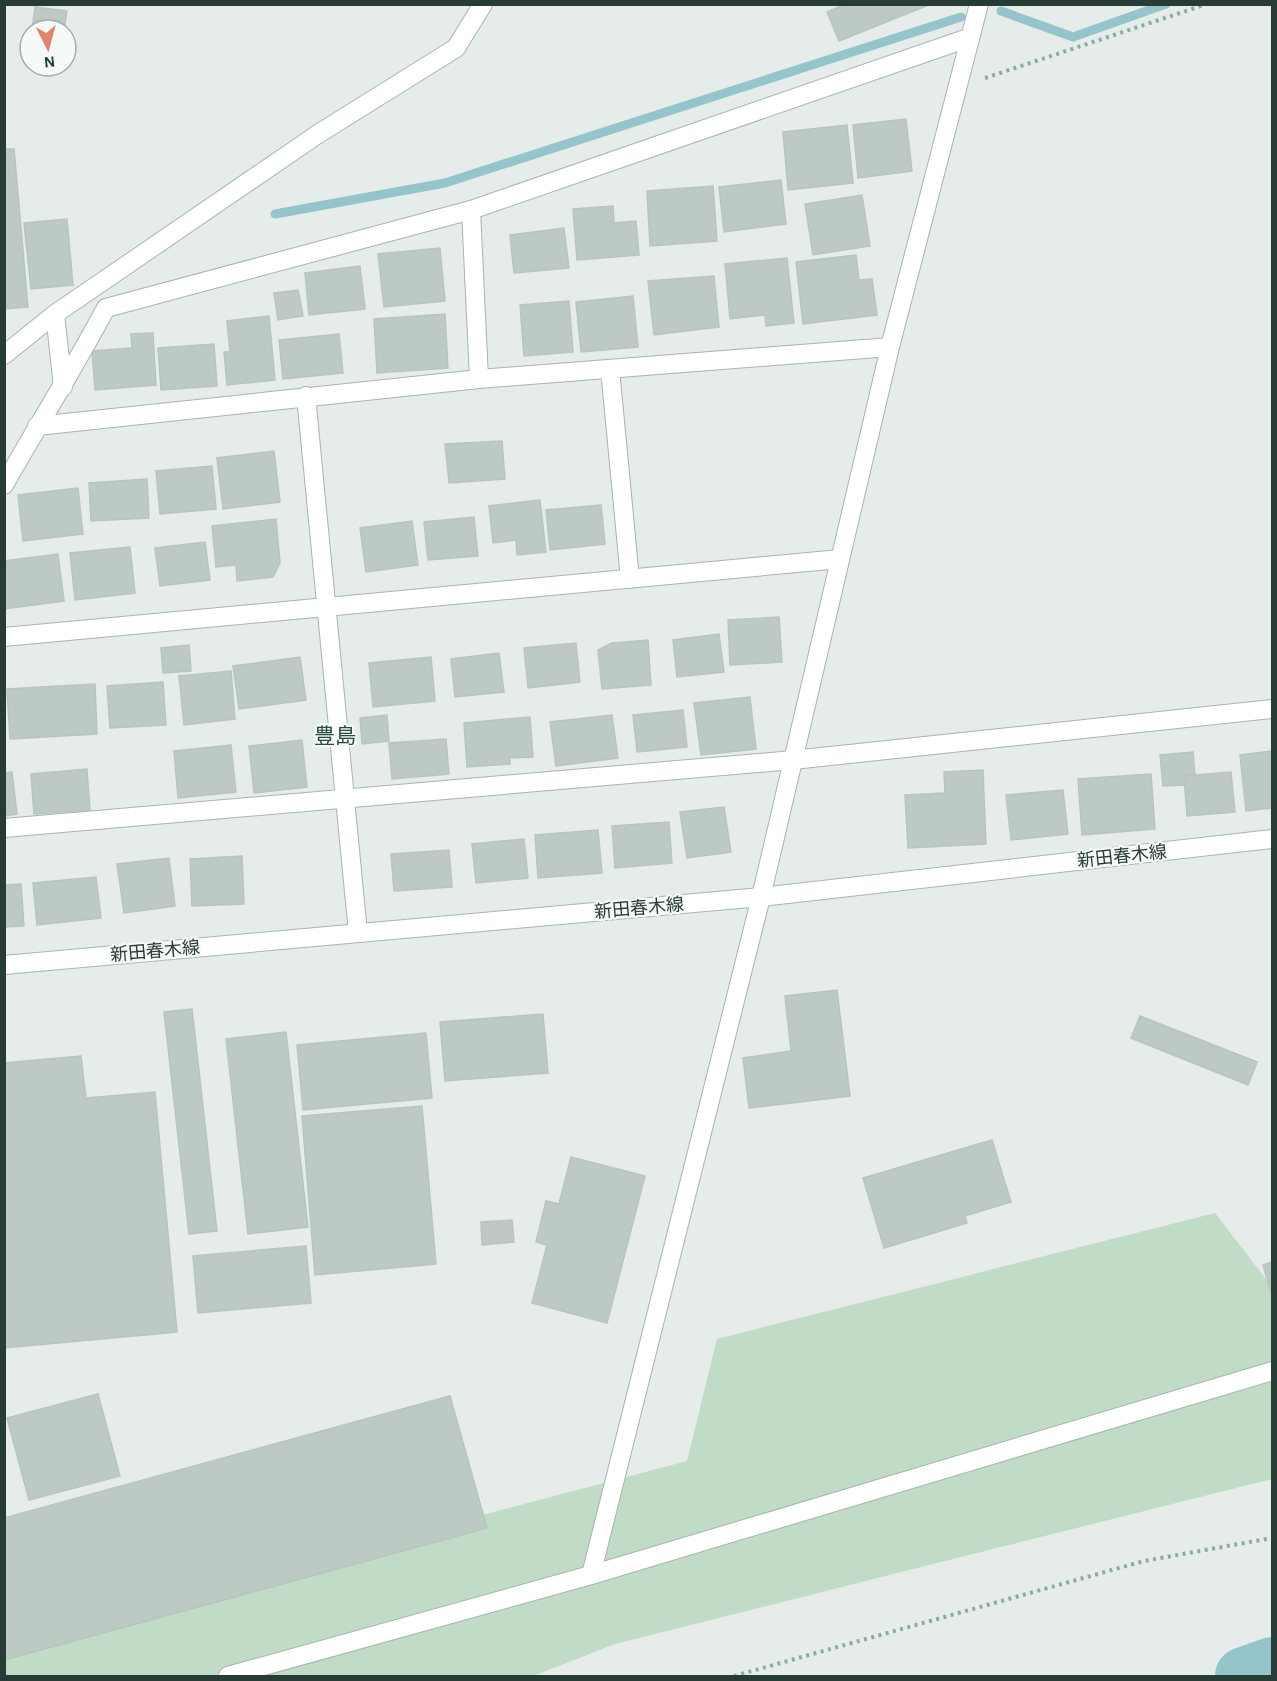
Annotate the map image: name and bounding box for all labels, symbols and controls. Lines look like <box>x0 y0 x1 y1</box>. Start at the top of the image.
north arrow <box>18 18 78 78</box>
text: N <box>43 53 56 70</box>
district label: 豊島 <box>314 725 356 747</box>
street label: 新田春木線 <box>1076 841 1168 871</box>
street label: 新田春木線 <box>593 894 685 922</box>
street label: 新田春木線 <box>109 937 201 965</box>

